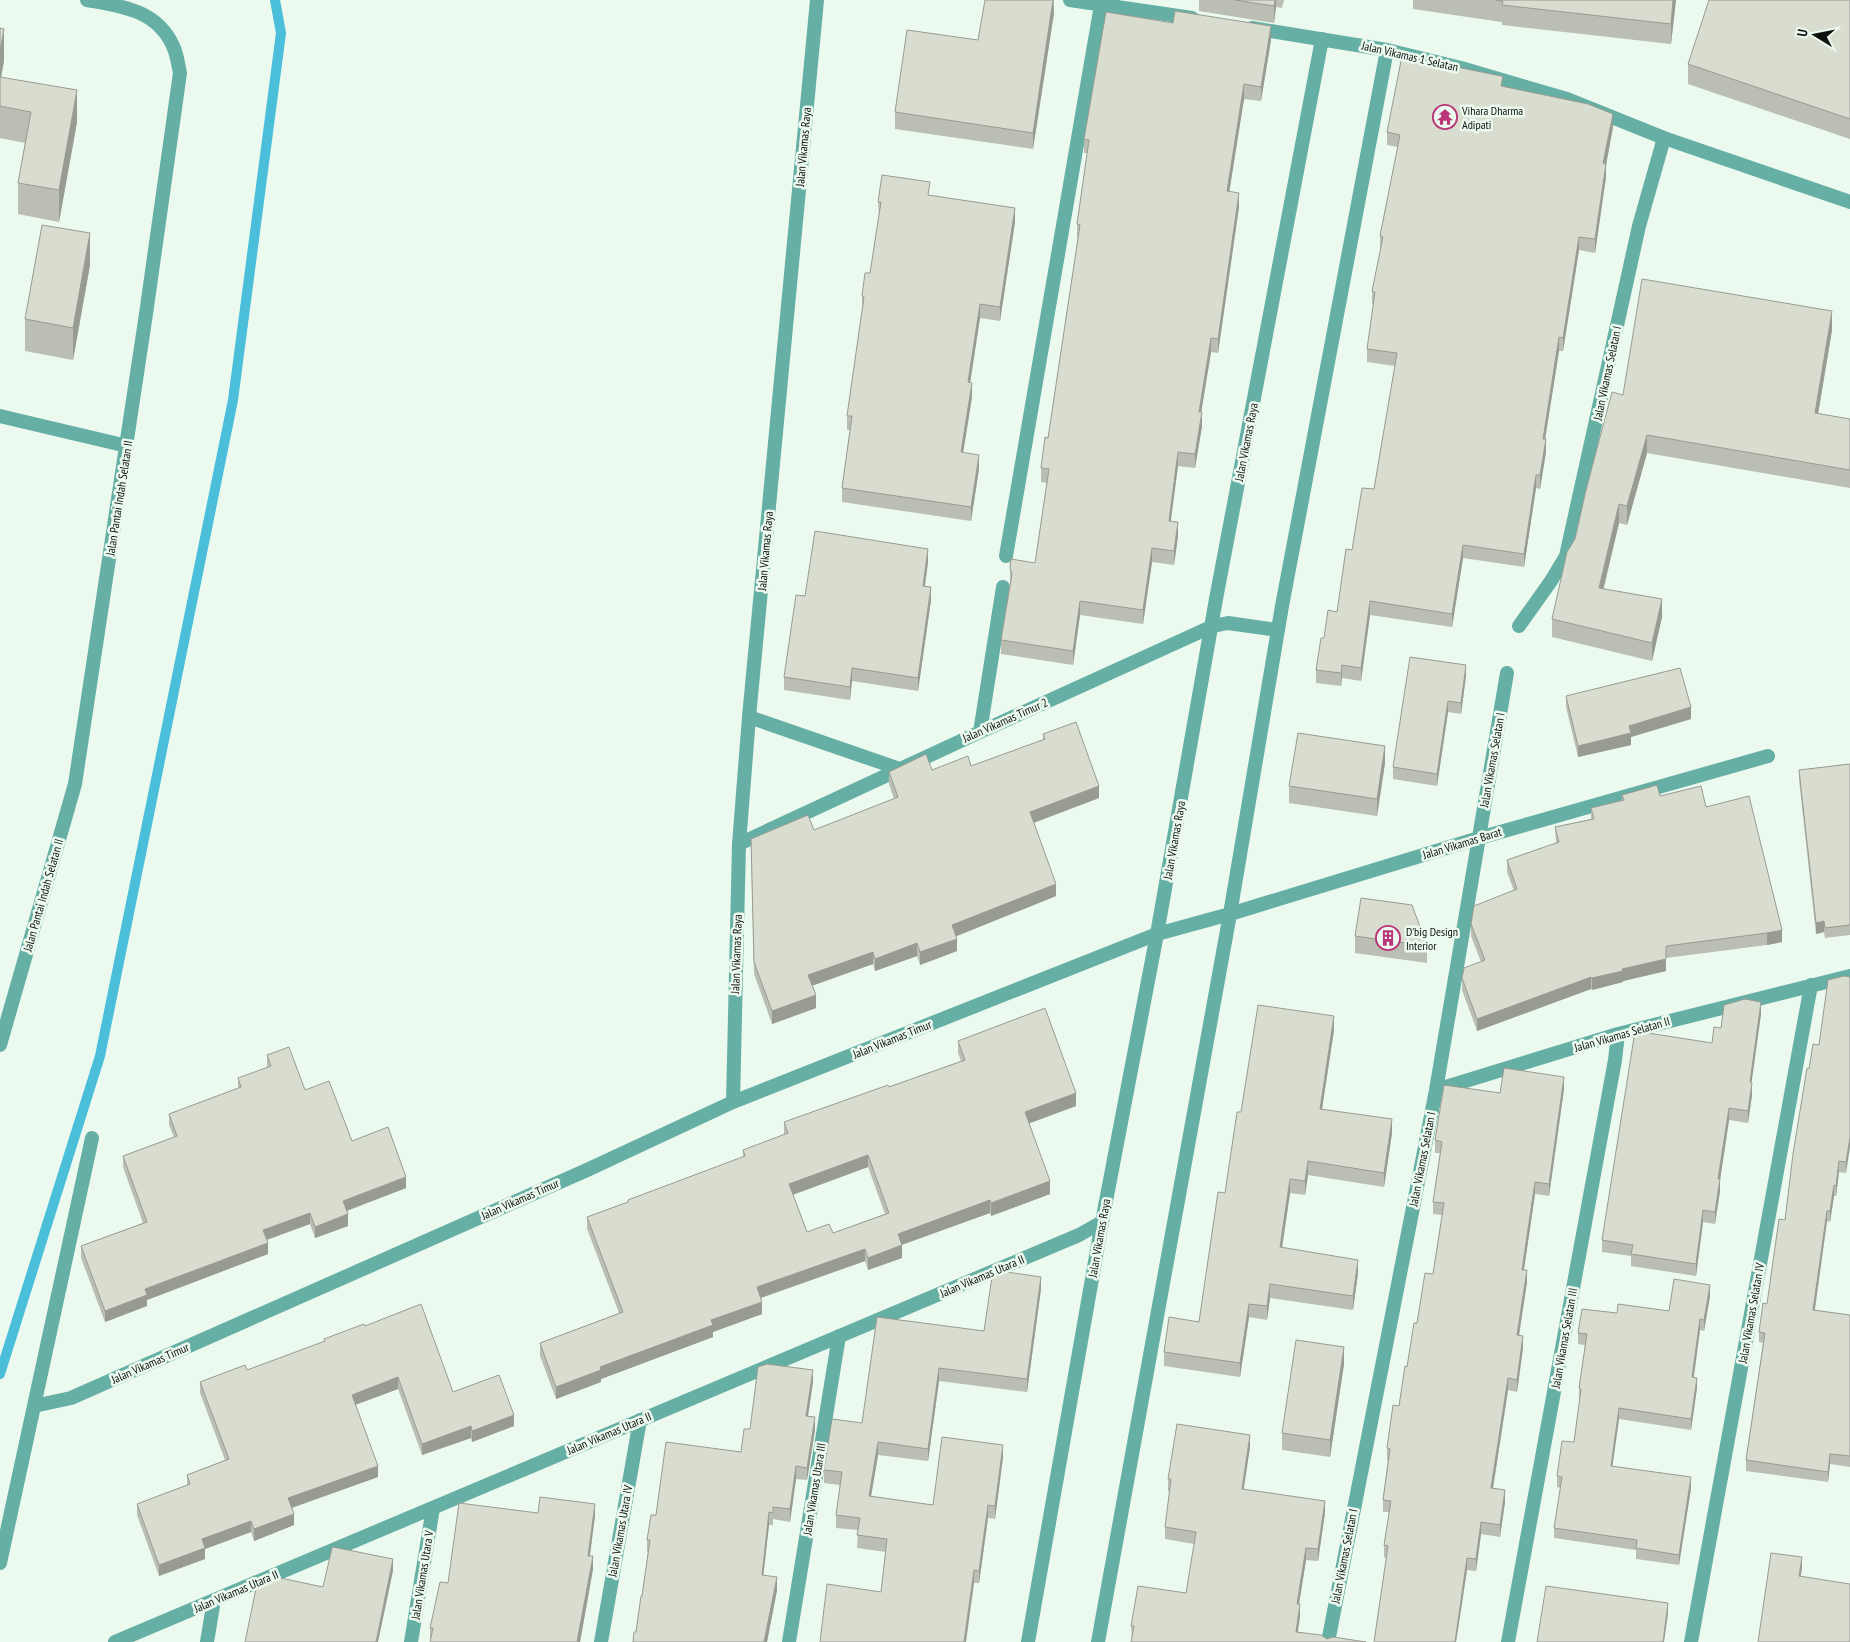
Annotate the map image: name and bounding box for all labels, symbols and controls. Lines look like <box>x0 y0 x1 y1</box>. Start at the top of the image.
north arrow <box>1790 10 1840 60</box>
text: U <box>1793 28 1812 38</box>
street label: Jalan Vikamas 1 Selatan <box>1359 37 1460 74</box>
place label: Vihara Dharma Adipati <box>1461 103 1523 132</box>
temple icon: Vihara Dharma Adipati <box>1432 104 1458 130</box>
street label: Jalan Vikamas Raya <box>792 107 814 188</box>
street label: Jalan Vikamas Selatan I <box>1589 324 1624 423</box>
street label: Jalan Vikamas Raya <box>1231 401 1261 483</box>
street label: Jalan Pantai Indah Selatan II <box>102 439 136 558</box>
street label: Jalan Vikamas Raya <box>754 511 776 592</box>
street label: Jalan Vikamas Timur 2 <box>959 695 1050 746</box>
street label: Jalan Vikamas Selatan I <box>1476 711 1508 810</box>
street label: Jalan Vikamas Raya <box>1160 799 1188 881</box>
street label: Jalan Vikamas Barat <box>1420 824 1504 862</box>
street label: Jalan Pantai Indah Selatan II <box>19 837 66 954</box>
street label: Jalan Vikamas Raya <box>727 914 745 995</box>
place label: D'big Design Interior <box>1406 924 1458 953</box>
building icon: D'big Design Interior <box>1375 925 1401 951</box>
street label: Jalan Vikamas Selatan II <box>1571 1013 1672 1055</box>
street label: Jalan Vikamas Timur <box>850 1016 934 1062</box>
street label: Jalan Vikamas Selatan I <box>1405 1110 1439 1209</box>
street label: Jalan Vikamas Timur <box>478 1175 562 1223</box>
street label: Jalan Vikamas Raya <box>1085 1197 1113 1279</box>
street label: Jalan Vikamas Utara II <box>937 1251 1026 1301</box>
street label: Jalan Vikamas Selatan IV <box>1735 1261 1767 1365</box>
street label: Jalan Vikamas Selatan III <box>1548 1287 1580 1390</box>
street label: Jalan Vikamas Timur <box>108 1339 192 1387</box>
street label: Jalan Vikamas Utara II <box>564 1408 653 1458</box>
street label: Jalan Vikamas Utara III <box>799 1442 829 1537</box>
street label: Jalan Vikamas Utara IV <box>604 1483 636 1579</box>
street label: Jalan Vikamas Selatan I <box>1327 1507 1361 1606</box>
street label: Jalan Vikamas Utara V <box>407 1529 437 1622</box>
street label: Jalan Vikamas Utara II <box>191 1566 280 1616</box>

